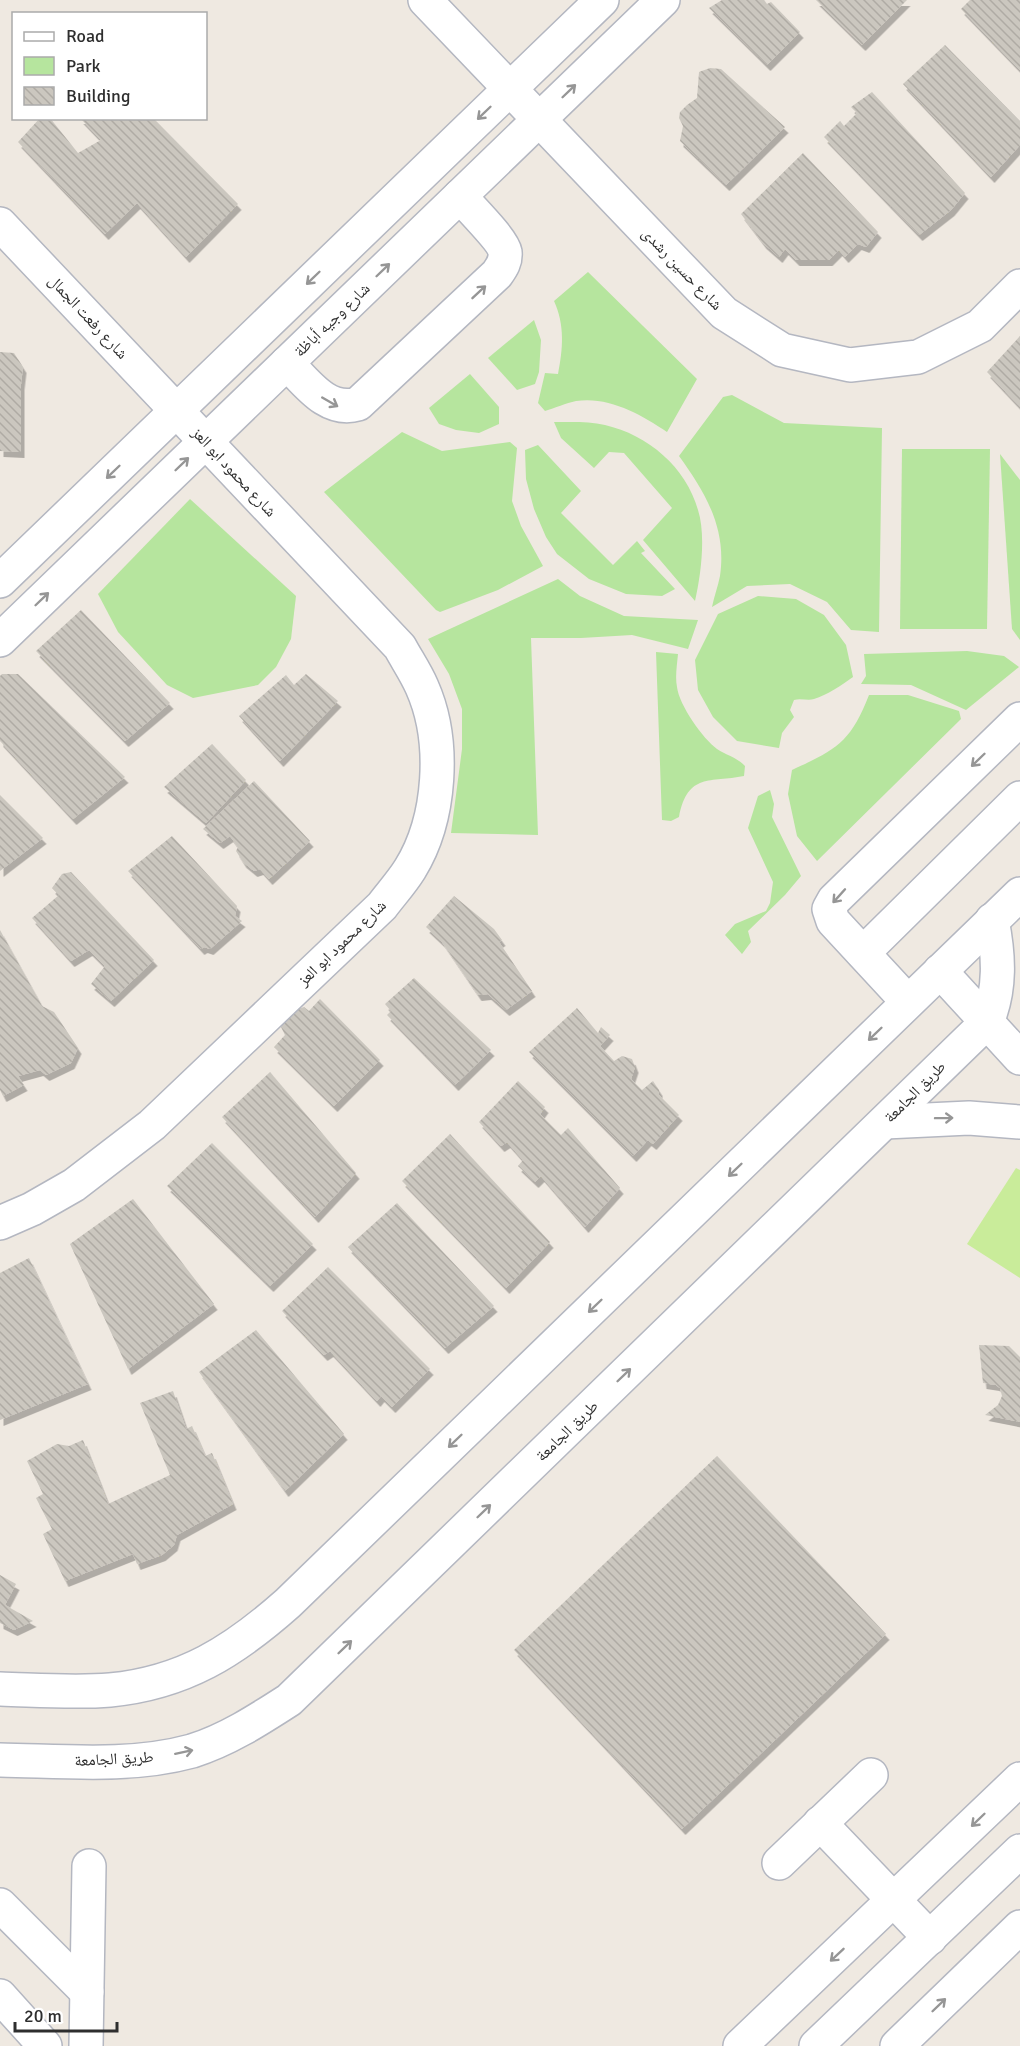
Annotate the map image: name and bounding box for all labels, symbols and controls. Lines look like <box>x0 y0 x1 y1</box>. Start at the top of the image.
legend <box>12 12 207 120</box>
text: Road <box>66 25 105 47</box>
text: Park <box>66 55 101 77</box>
one-way arrow <box>561 84 576 98</box>
text: Building <box>66 85 130 107</box>
one-way arrow <box>476 106 491 121</box>
street label: شارع حسين رشدى <box>637 223 727 315</box>
one-way arrow <box>376 263 391 278</box>
street label: شارع رفعت الجمال <box>44 271 132 363</box>
one-way arrow <box>306 271 321 285</box>
street label: شارع وجيه أباظة <box>290 279 374 361</box>
one-way arrow <box>471 284 486 299</box>
one-way arrow <box>322 395 339 408</box>
street label: شارع محمود ابو العز <box>187 422 281 521</box>
one-way arrow <box>175 457 190 471</box>
one-way arrow <box>105 465 120 479</box>
one-way arrow <box>35 592 50 607</box>
one-way arrow <box>971 752 986 767</box>
one-way arrow <box>832 888 846 903</box>
street label: شارع محمود ابو العز <box>293 896 391 991</box>
one-way arrow <box>868 1027 883 1041</box>
street label: طريق الجامعة <box>880 1057 950 1127</box>
one-way arrow <box>933 1112 953 1124</box>
one-way arrow <box>728 1163 743 1177</box>
one-way arrow <box>588 1298 603 1313</box>
one-way arrow <box>617 1368 632 1383</box>
street label: طريق الجامعة <box>532 1396 602 1466</box>
one-way arrow <box>448 1434 463 1449</box>
one-way arrow <box>477 1504 492 1519</box>
one-way arrow <box>337 1640 352 1655</box>
one-way arrow <box>173 1746 193 1757</box>
street label: طريق الجامعة <box>74 1747 154 1771</box>
one-way arrow <box>970 1812 985 1827</box>
one-way arrow <box>830 1947 845 1961</box>
scale bar <box>15 1995 117 2033</box>
one-way arrow <box>932 1998 947 2013</box>
text: 20 m <box>24 2005 62 2027</box>

